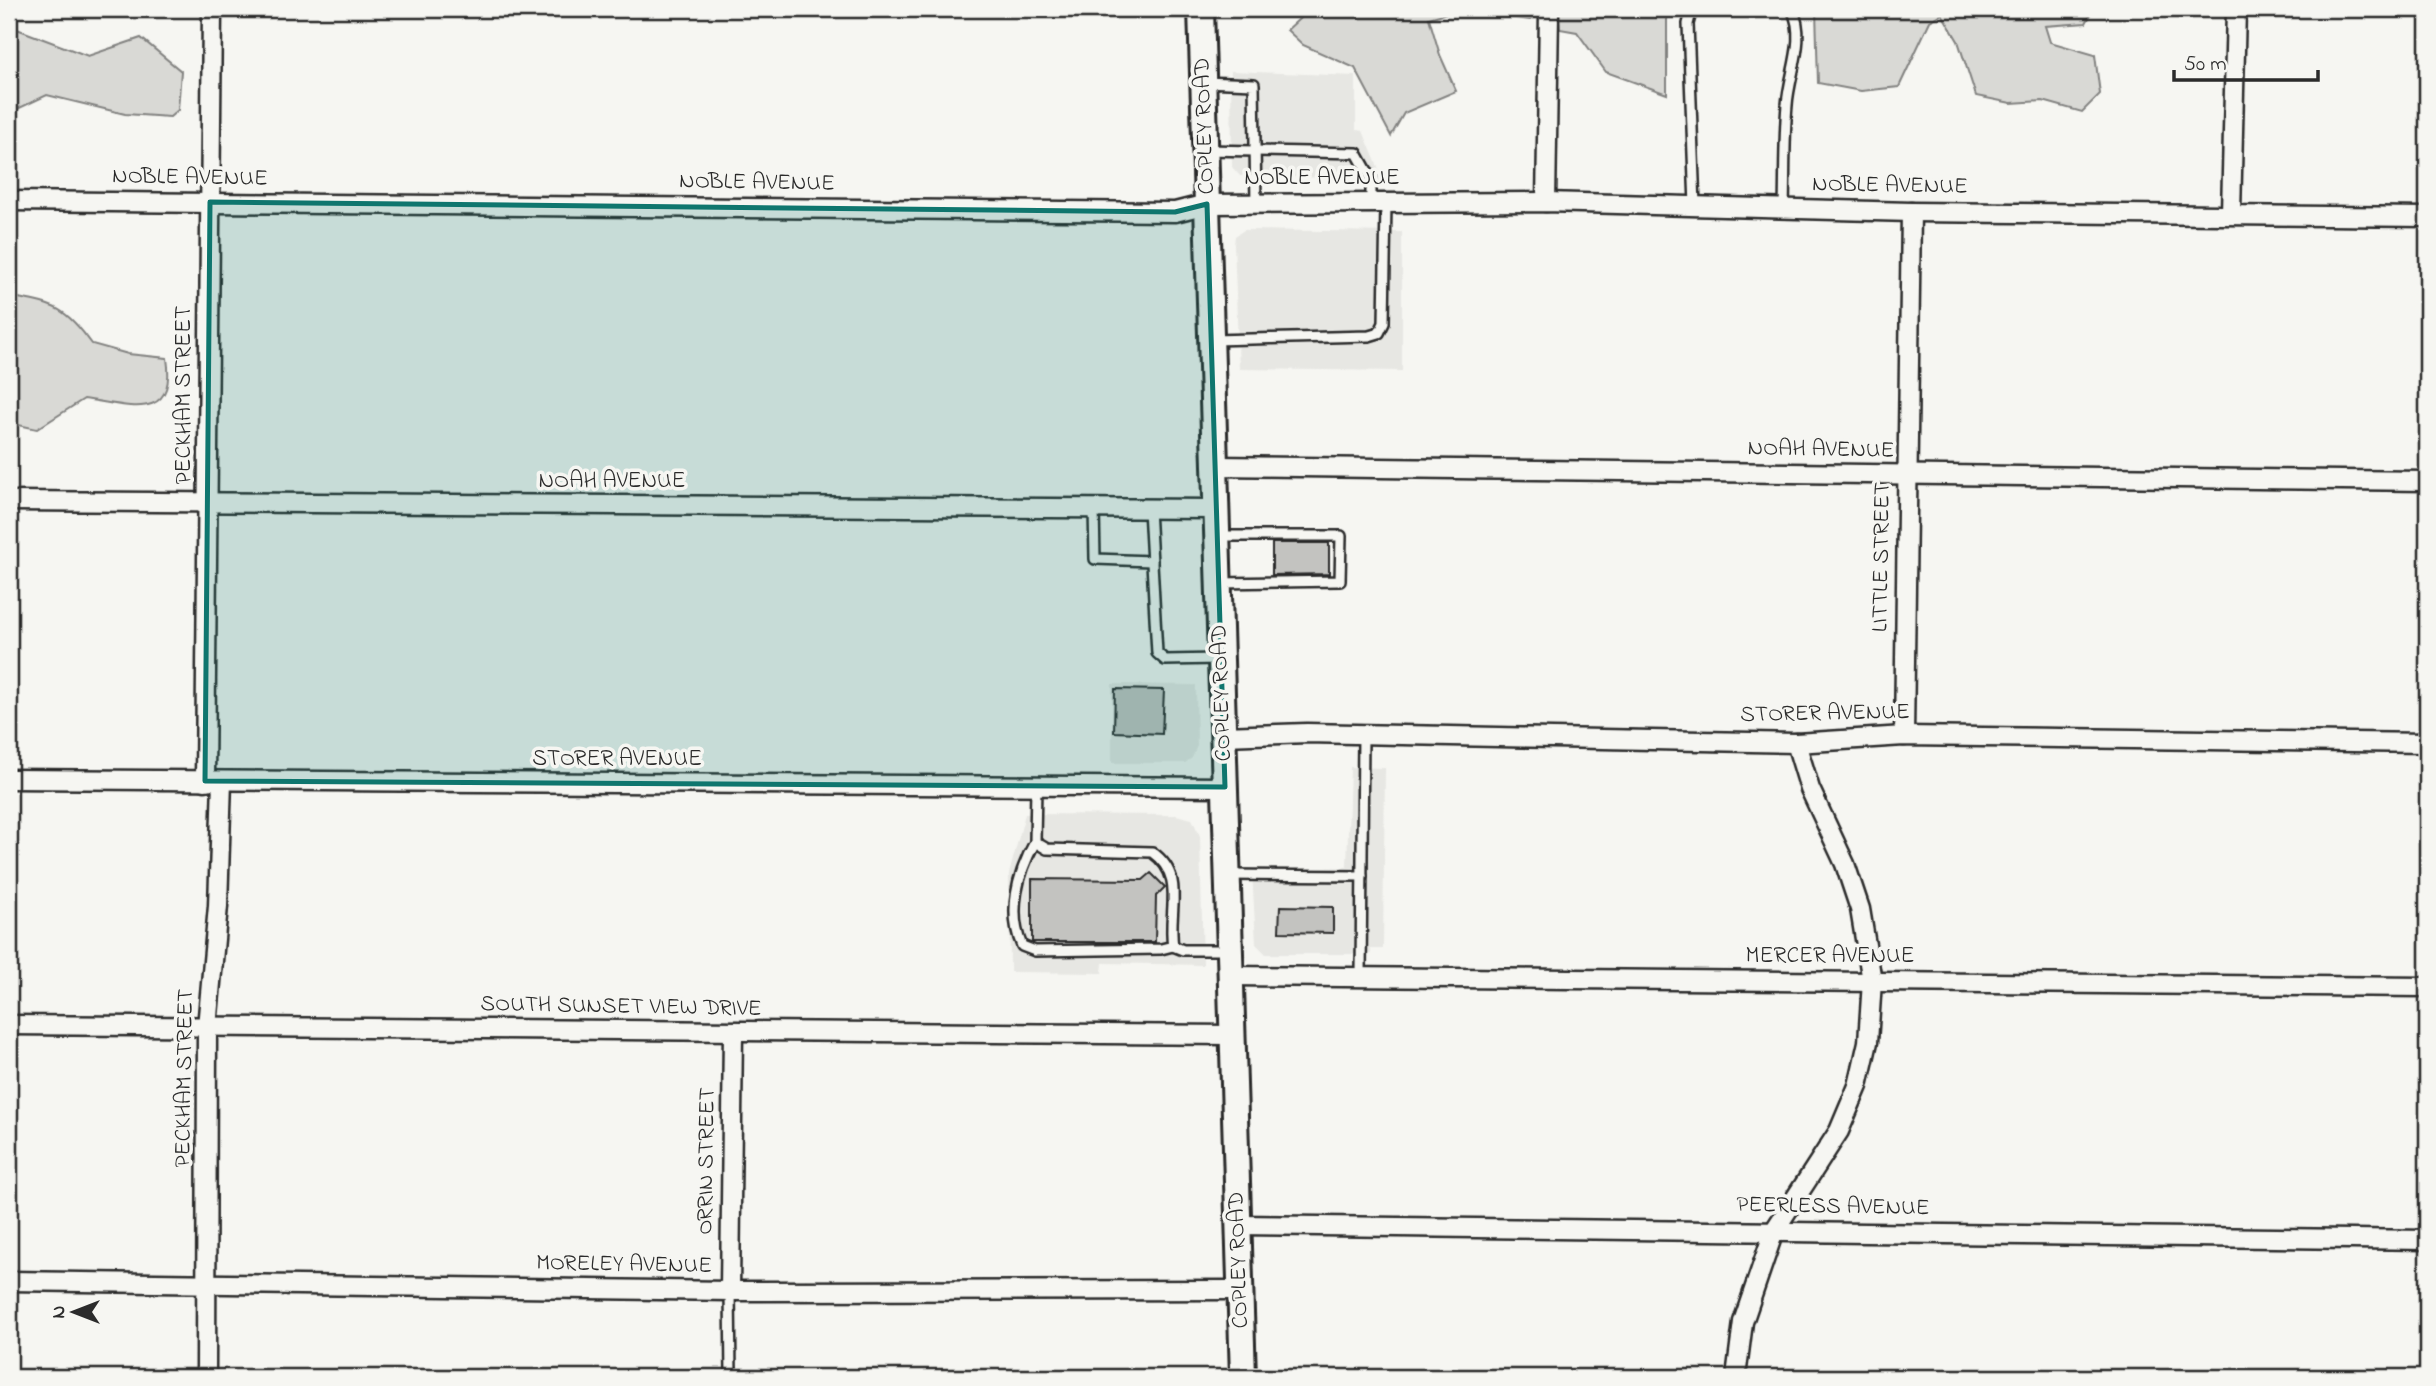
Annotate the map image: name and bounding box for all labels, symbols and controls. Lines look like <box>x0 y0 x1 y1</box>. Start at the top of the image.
scale bar <box>2174 38 2317 82</box>
text: 50 m <box>2184 50 2227 80</box>
street label: COPLEY ROAD <box>1186 57 1224 195</box>
street label: NOBLE AVENUE <box>112 160 268 196</box>
street label: NOBLE AVENUE <box>1244 162 1400 195</box>
street label: NOBLE AVENUE <box>679 165 835 201</box>
street label: NOBLE AVENUE <box>1812 168 1968 204</box>
street label: PECKHAM STREET <box>168 306 201 484</box>
street label: NOAH AVENUE <box>1747 432 1895 468</box>
street label: NOAH AVENUE <box>539 465 685 498</box>
street label: LITTLE STREET <box>1864 482 1900 632</box>
street label: COPLEY ROAD <box>1203 624 1241 762</box>
street label: STORER AVENUE <box>1740 696 1910 732</box>
street label: STORER AVENUE <box>532 743 702 776</box>
street label: MERCER AVENUE <box>1746 940 1914 973</box>
street label: PECKHAM STREET <box>167 988 203 1168</box>
street label: SOUTH SUNSET VIEW DRIVE <box>480 988 762 1026</box>
street label: ORRIN STREET <box>689 1087 725 1235</box>
street label: PEERLESS AVENUE <box>1736 1189 1930 1225</box>
street label: COPLEY ROAD <box>1220 1191 1258 1329</box>
street label: MORELEY AVENUE <box>536 1247 712 1283</box>
north arrow <box>38 1278 108 1348</box>
text: N <box>46 1305 73 1318</box>

